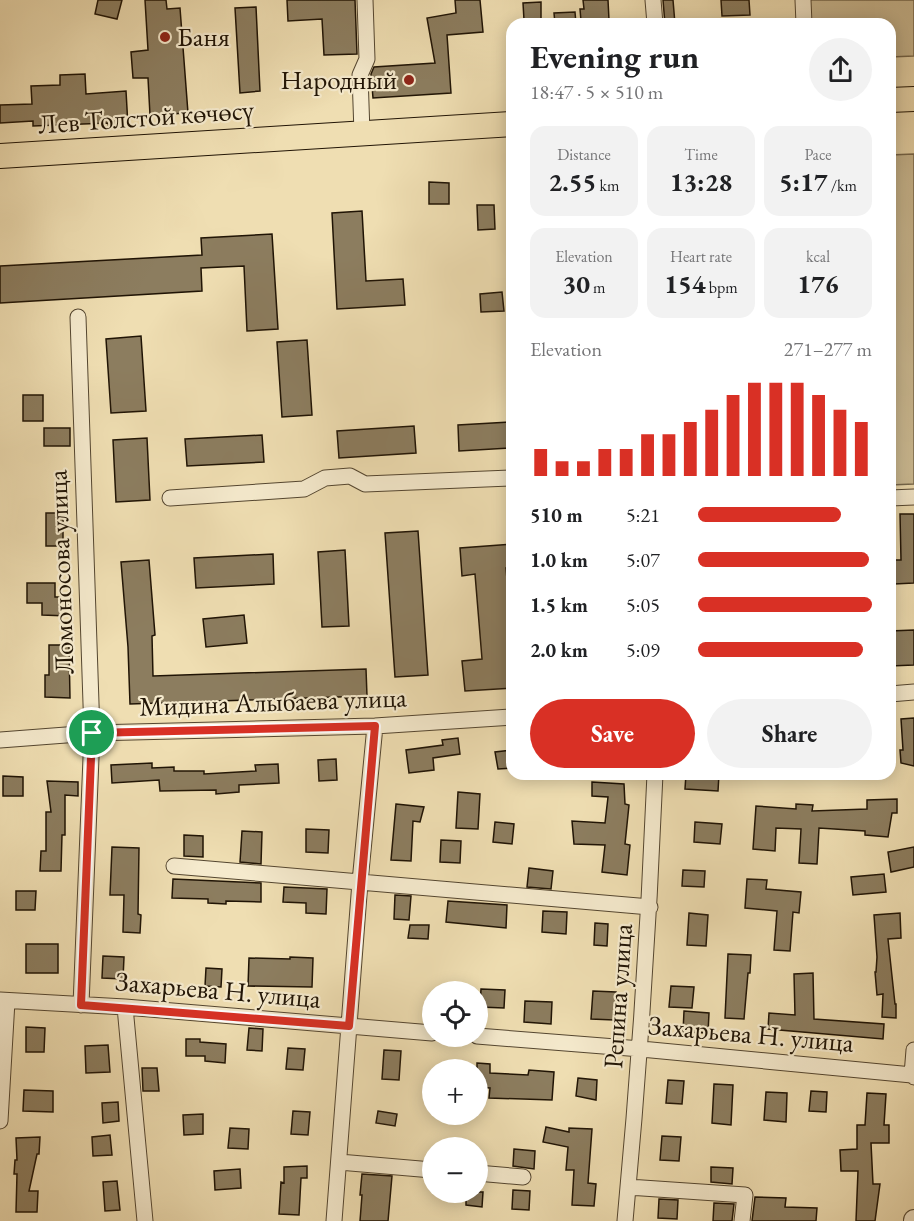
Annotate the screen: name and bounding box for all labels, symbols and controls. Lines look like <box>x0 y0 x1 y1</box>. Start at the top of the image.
place label: Баня <box>177 19 230 54</box>
marker: Баня <box>158 30 172 44</box>
text: Evening run <box>530 35 699 78</box>
button: share <box>809 38 872 101</box>
place label: Народный <box>281 62 397 97</box>
marker: Народный <box>402 73 416 87</box>
text: 18:47 · 5 × 510 m <box>530 79 663 105</box>
street label: Лев Толстой көчөсү <box>37 91 256 141</box>
text: Distance <box>557 144 611 165</box>
text: Time <box>684 144 718 165</box>
text: Pace <box>805 144 831 165</box>
text: 2.55 <box>549 165 596 199</box>
text: 13:28 <box>670 165 732 199</box>
text: 5:17 <box>779 165 828 199</box>
text: km <box>596 175 619 196</box>
text: /km <box>828 175 857 196</box>
text: Elevation <box>555 246 613 267</box>
text: Heart rate <box>670 246 732 267</box>
text: kcal <box>806 246 830 267</box>
text: 30 <box>562 267 590 301</box>
text: 154 <box>664 267 706 301</box>
text: 176 <box>797 267 839 301</box>
text: m <box>590 277 606 298</box>
text: bpm <box>706 277 738 298</box>
text: Elevation <box>530 336 602 362</box>
text: 271–277 m <box>784 336 872 362</box>
street label: Ломоносова улица <box>39 469 82 675</box>
text: 510 m <box>530 502 583 528</box>
text: 5:21 <box>626 502 660 528</box>
text: 1.0 km <box>530 547 588 573</box>
text: 5:07 <box>626 547 660 573</box>
text: 1.5 km <box>530 592 588 618</box>
text: 5:05 <box>626 592 660 618</box>
text: 2.0 km <box>530 637 588 663</box>
text: 5:09 <box>626 637 660 663</box>
street label: Мидина Алыбаева улица <box>139 679 408 724</box>
button: Save <box>530 699 695 768</box>
button: Share <box>707 699 872 768</box>
pin <box>66 707 117 758</box>
icon: arrive <box>75 716 108 749</box>
street label: Репина улица <box>595 922 640 1070</box>
street label: Захарьева Н. улица <box>114 963 322 1016</box>
map controls <box>422 981 488 1203</box>
button: locate <box>422 981 488 1047</box>
street label: Захарьева Н. улица <box>647 1007 855 1060</box>
button: + <box>422 1059 488 1125</box>
button: − <box>422 1137 488 1203</box>

